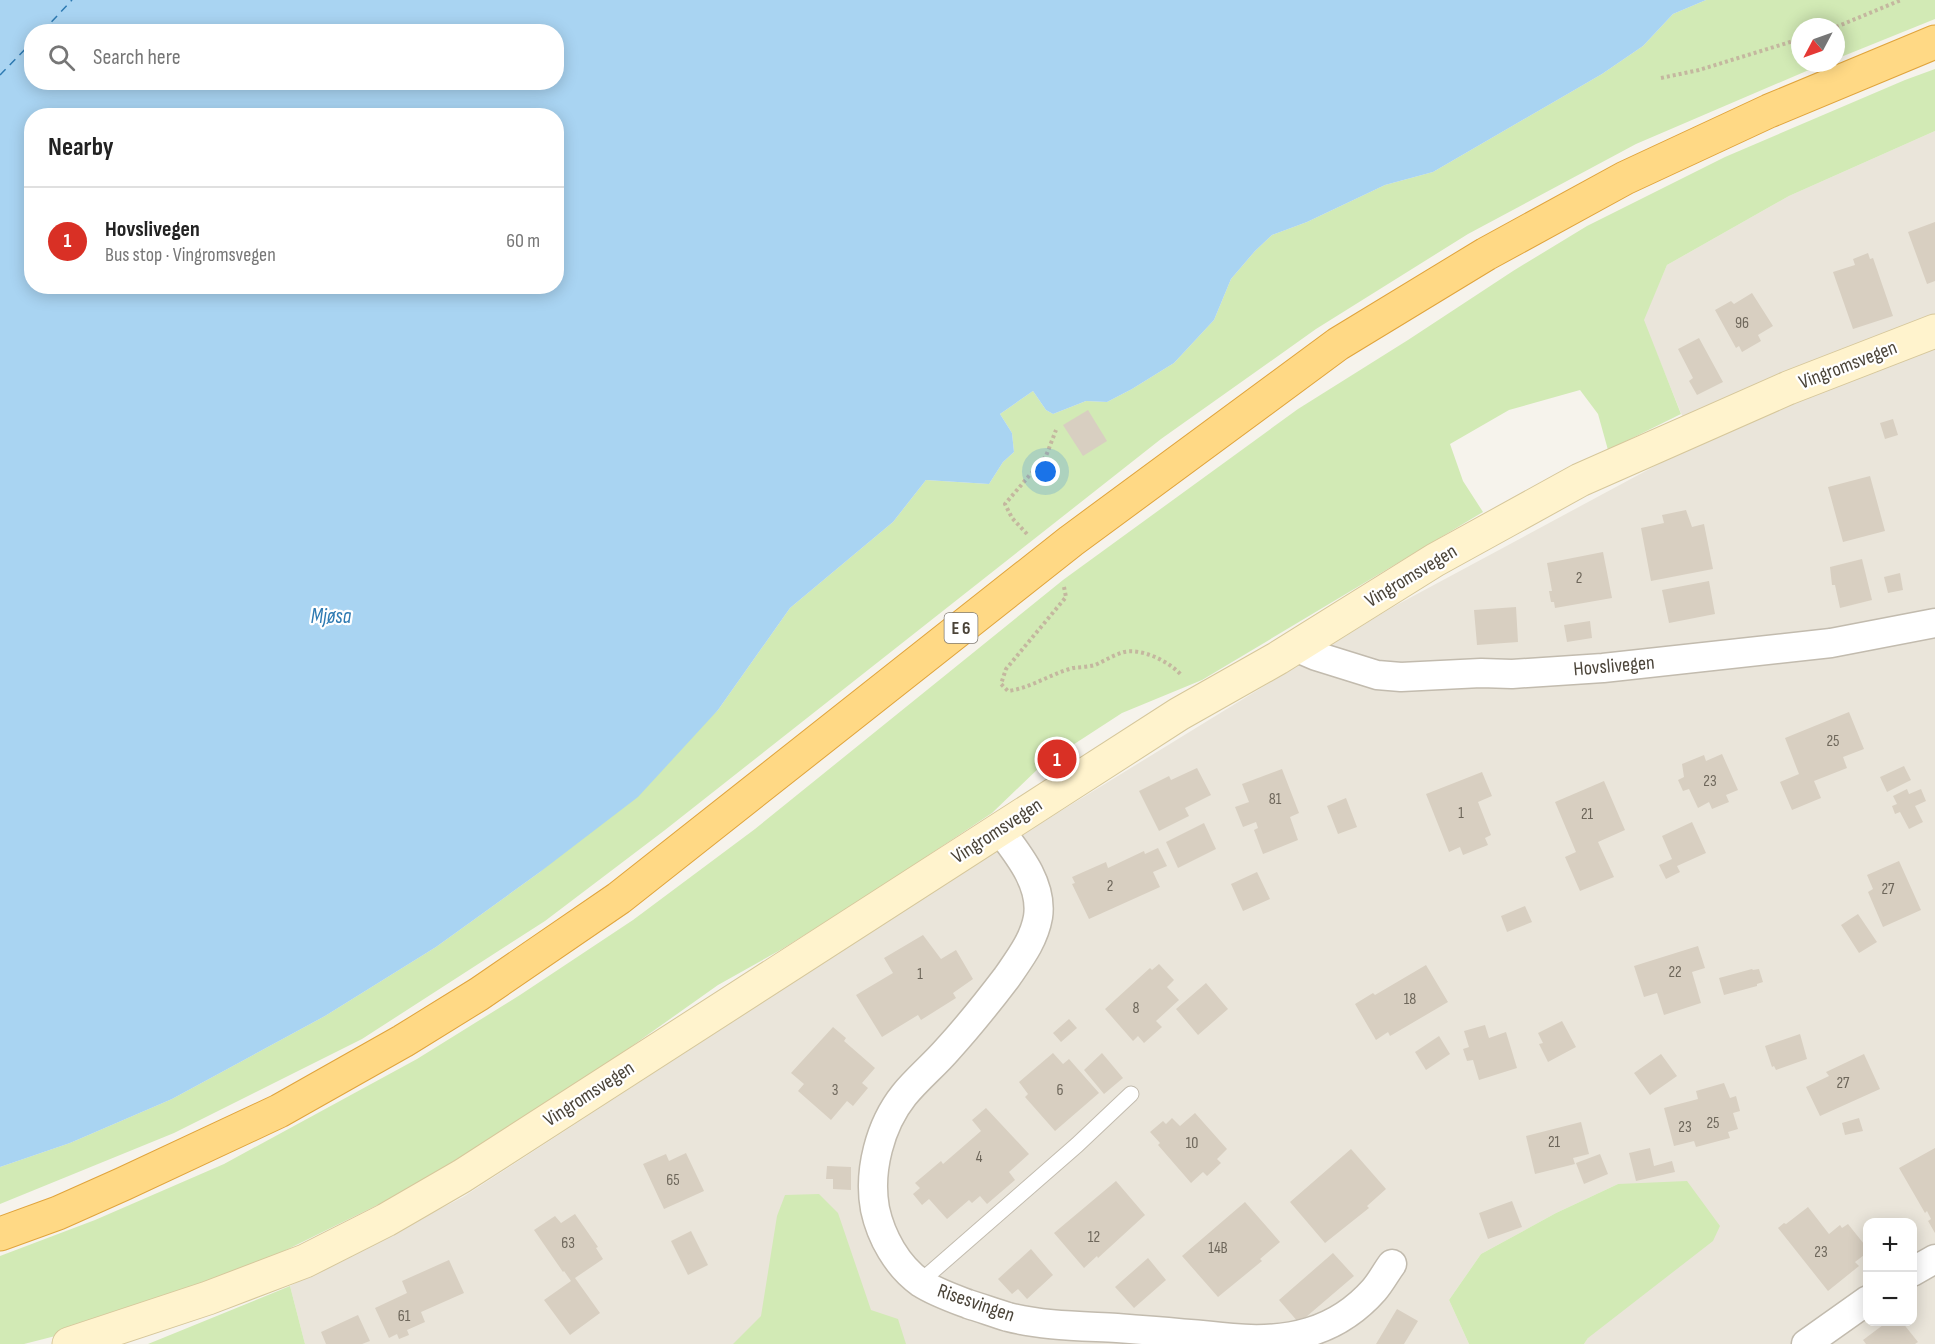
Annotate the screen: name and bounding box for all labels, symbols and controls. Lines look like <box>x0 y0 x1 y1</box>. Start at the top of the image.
north arrow <box>1791 18 1845 72</box>
search box <box>24 24 564 90</box>
icon: search <box>45 41 78 74</box>
text: Search here <box>93 44 180 71</box>
text: Nearby <box>48 132 114 163</box>
text: Hovslivegen <box>105 216 200 243</box>
text: 1 <box>64 229 71 253</box>
text: 60 m <box>506 229 540 253</box>
text: Bus stop · Vingromsvegen <box>105 243 276 267</box>
house number: 96 <box>1735 314 1749 333</box>
street label: Vingromsvegen <box>1796 335 1900 395</box>
your location <box>1031 457 1060 486</box>
street label: Vingromsvegen <box>1361 539 1461 613</box>
house number: 2 <box>1576 569 1582 588</box>
water label: Mjøsa <box>311 604 352 629</box>
road number: E 6 <box>944 613 978 643</box>
street label: Hovslivegen <box>1573 651 1655 681</box>
house number: 25 <box>1826 732 1840 751</box>
pin: 1 <box>1038 736 1076 782</box>
house number: 23 <box>1703 772 1717 791</box>
house number: 81 <box>1269 790 1282 809</box>
street label: Vingromsvegen <box>947 793 1047 869</box>
house number: 1 <box>1458 804 1464 823</box>
house number: 21 <box>1581 805 1594 824</box>
house number: 2 <box>1107 877 1113 896</box>
house number: 27 <box>1881 880 1895 899</box>
house number: 22 <box>1668 963 1682 982</box>
house number: 1 <box>917 965 923 984</box>
house number: 18 <box>1404 990 1416 1009</box>
house number: 8 <box>1132 999 1140 1018</box>
street label: Vingromsvegen <box>539 1056 639 1132</box>
house number: 27 <box>1836 1074 1850 1093</box>
house number: 3 <box>832 1081 838 1100</box>
house number: 6 <box>1056 1081 1064 1100</box>
house number: 25 <box>1706 1114 1720 1133</box>
house number: 23 <box>1678 1118 1692 1137</box>
house number: 21 <box>1548 1133 1561 1152</box>
house number: 10 <box>1186 1134 1198 1153</box>
house number: 4 <box>976 1148 983 1167</box>
house number: 65 <box>666 1171 680 1190</box>
map controls <box>1863 1218 1917 1326</box>
button: + <box>1863 1218 1917 1272</box>
house number: 12 <box>1088 1228 1100 1247</box>
house number: 63 <box>561 1234 575 1253</box>
house number: 14B <box>1208 1239 1228 1258</box>
house number: 23 <box>1814 1243 1828 1262</box>
button: − <box>1863 1272 1917 1326</box>
street label: Risesvingen <box>934 1279 1018 1327</box>
house number: 61 <box>398 1307 411 1326</box>

